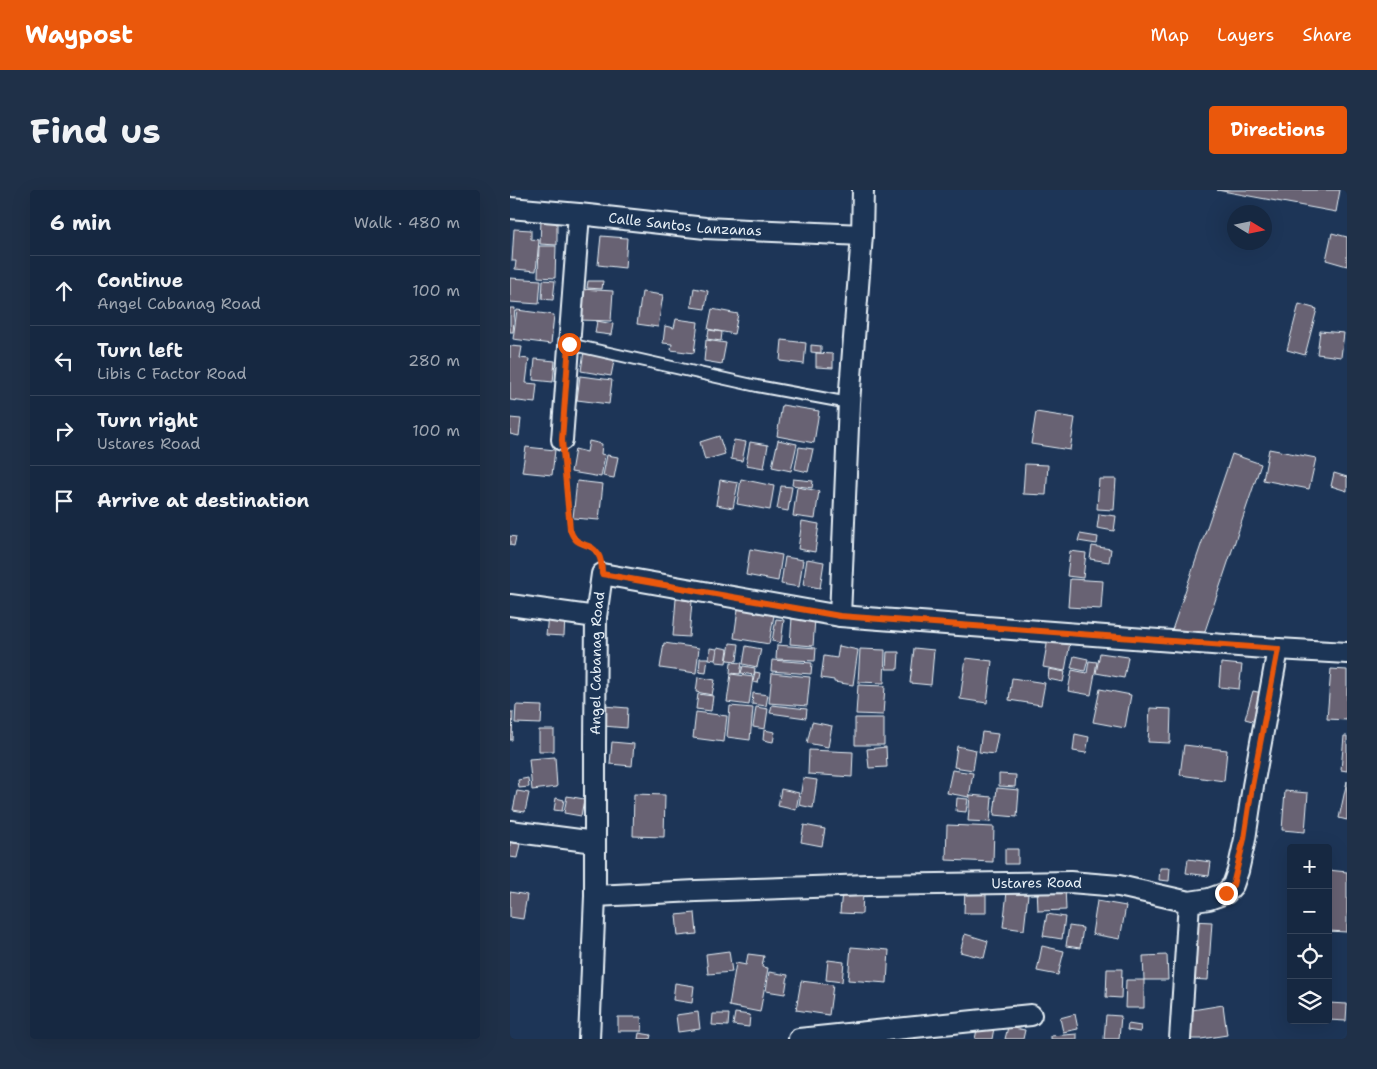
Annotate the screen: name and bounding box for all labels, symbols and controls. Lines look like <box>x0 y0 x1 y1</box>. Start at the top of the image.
text: Waypost <box>25 19 133 51</box>
text: Map <box>1151 23 1189 47</box>
text: Layers <box>1217 23 1274 47</box>
text: Share <box>1302 23 1352 47</box>
button: Directions <box>1209 106 1347 154</box>
text: Find us <box>30 107 161 154</box>
north arrow <box>1227 205 1272 250</box>
street label: Calle Santos Lanzanas <box>607 208 762 240</box>
text: 6 min <box>50 209 111 237</box>
text: Walk · 480 m <box>354 212 460 233</box>
text: Continue <box>97 268 183 293</box>
icon: ahead <box>50 277 78 305</box>
text: 100 m <box>412 280 460 301</box>
text: Angel Cabanag Road <box>97 293 261 314</box>
route start <box>558 333 581 356</box>
text: Turn left <box>97 338 183 363</box>
icon: left <box>50 347 78 375</box>
text: 280 m <box>408 350 460 371</box>
text: Libis C Factor Road <box>97 363 247 384</box>
text: Turn right <box>97 408 198 433</box>
icon: right <box>50 417 78 445</box>
text: 100 m <box>412 420 460 441</box>
text: Ustares Road <box>97 433 200 454</box>
icon: arrive <box>50 487 78 515</box>
text: Arrive at destination <box>97 488 309 513</box>
street label: Angel Cabanag Road <box>586 590 608 735</box>
map controls <box>1287 844 1332 1024</box>
button: + <box>1287 844 1332 889</box>
street label: Ustares Road <box>991 873 1083 892</box>
route end <box>1215 882 1238 905</box>
button: − <box>1287 889 1332 934</box>
button: locate <box>1287 934 1332 979</box>
button: layers <box>1287 979 1332 1024</box>

